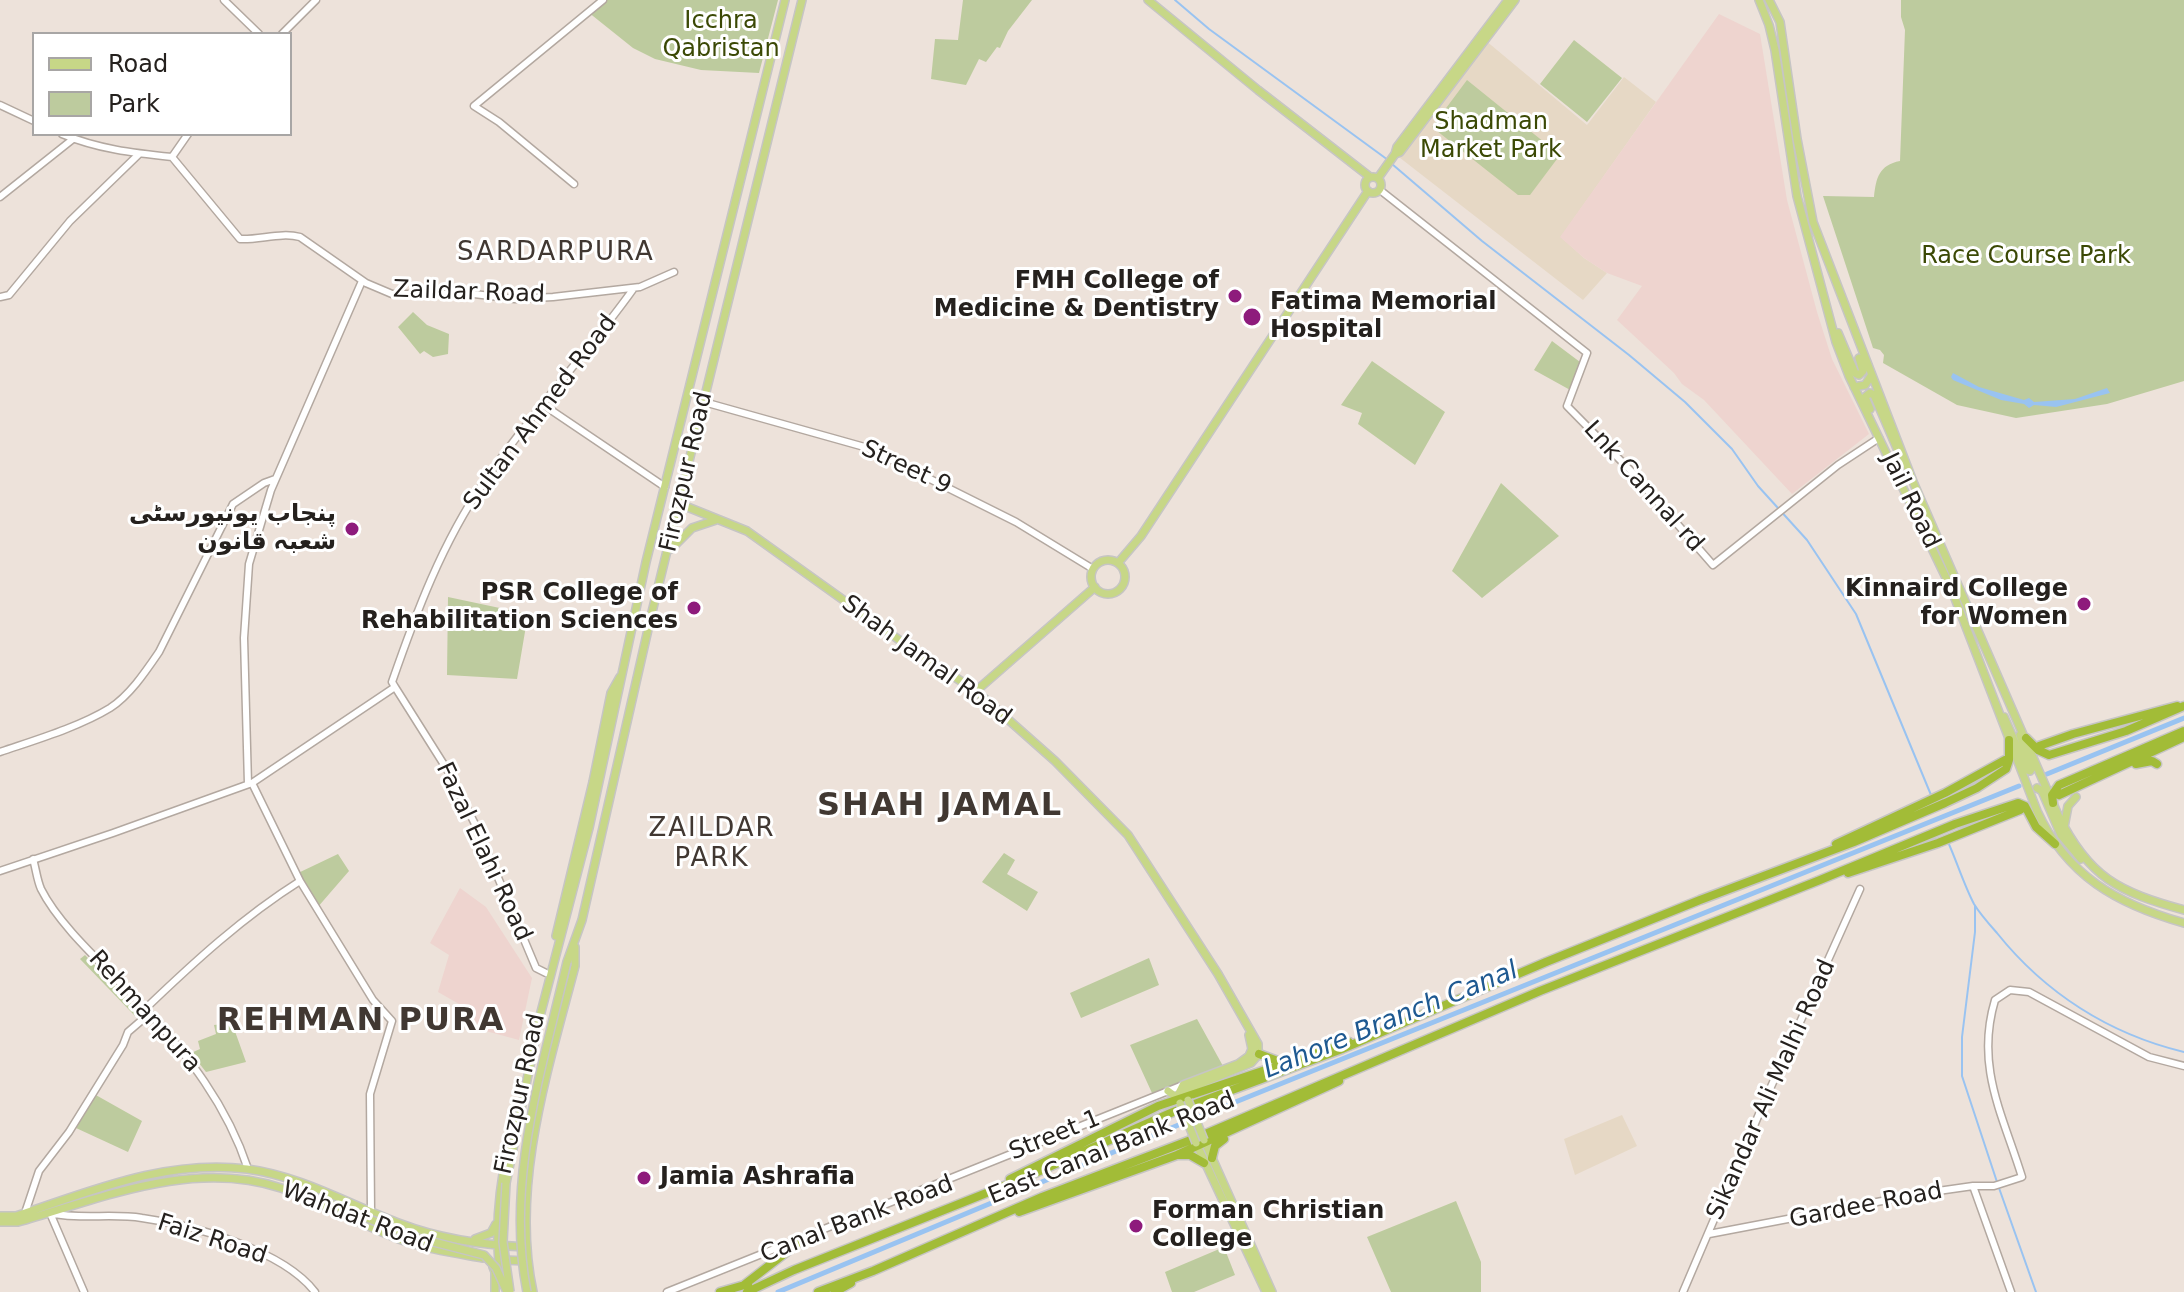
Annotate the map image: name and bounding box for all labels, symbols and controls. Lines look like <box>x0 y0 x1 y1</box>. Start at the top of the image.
park label: Icchra Qabristan <box>662 8 780 64</box>
legend <box>32 32 292 136</box>
text: Road <box>108 50 168 78</box>
text: Park <box>108 90 160 118</box>
park label: Shadman Market Park <box>1420 109 1562 165</box>
district label: SARDARPURA <box>457 237 655 269</box>
park label: Race Course Park <box>1921 243 2131 271</box>
place label: FMH College of Medicine & Dentistry <box>934 268 1219 324</box>
street label: Zaildar Road <box>392 276 546 310</box>
marker: FMH College of Medicine & Dentistry <box>1226 287 1244 305</box>
place label: Fatima Memorial Hospital <box>1270 289 1497 345</box>
marker: Fatima Memorial Hospital <box>1241 306 1263 328</box>
street label: Sultan Ahmed Road <box>458 310 624 516</box>
street label: Firozpur Road <box>655 389 719 555</box>
street label: Lnk Cannal rd <box>1577 416 1709 558</box>
street label: Street 9 <box>856 435 956 501</box>
street label: Jail Road <box>1874 448 1946 554</box>
place label: پنجاب یونیورسٹی شعبہ قانون <box>129 501 336 557</box>
marker: پنجاب یونیورسٹی شعبہ قانون <box>343 520 361 538</box>
place label: Kinnaird College for Women <box>1845 576 2068 632</box>
place label: PSR College of Rehabilitation Sciences <box>361 580 678 636</box>
street label: Shah Jamal Road <box>836 590 1016 732</box>
marker: Kinnaird College for Women <box>2075 595 2093 613</box>
marker: PSR College of Rehabilitation Sciences <box>685 599 703 617</box>
street label: Fazal Elahi Road <box>429 758 537 946</box>
district label: SHAH JAMAL <box>817 788 1063 826</box>
district label: ZAILDAR PARK <box>648 813 776 874</box>
street label: Rehmanpura <box>82 945 206 1079</box>
street label: Sikandar Ali Malhi Road <box>1702 955 1842 1225</box>
water label: Lahore Branch Canal <box>1259 956 1523 1086</box>
district label: REHMAN PURA <box>217 1003 505 1041</box>
street label: Firozpur Road <box>490 1011 552 1177</box>
street label: East Canal Bank Road <box>985 1086 1239 1212</box>
street label: Street 1 <box>1005 1105 1105 1167</box>
place label: Jamia Ashrafia <box>660 1164 855 1192</box>
marker: Jamia Ashrafia <box>635 1169 653 1187</box>
street label: Canal Bank Road <box>757 1170 957 1270</box>
street label: Wahdat Road <box>277 1176 437 1260</box>
street label: Gardee Road <box>1787 1177 1945 1235</box>
place label: Forman Christian College <box>1152 1198 1384 1254</box>
street label: Faiz Road <box>154 1209 270 1271</box>
marker: Forman Christian College <box>1127 1217 1145 1235</box>

